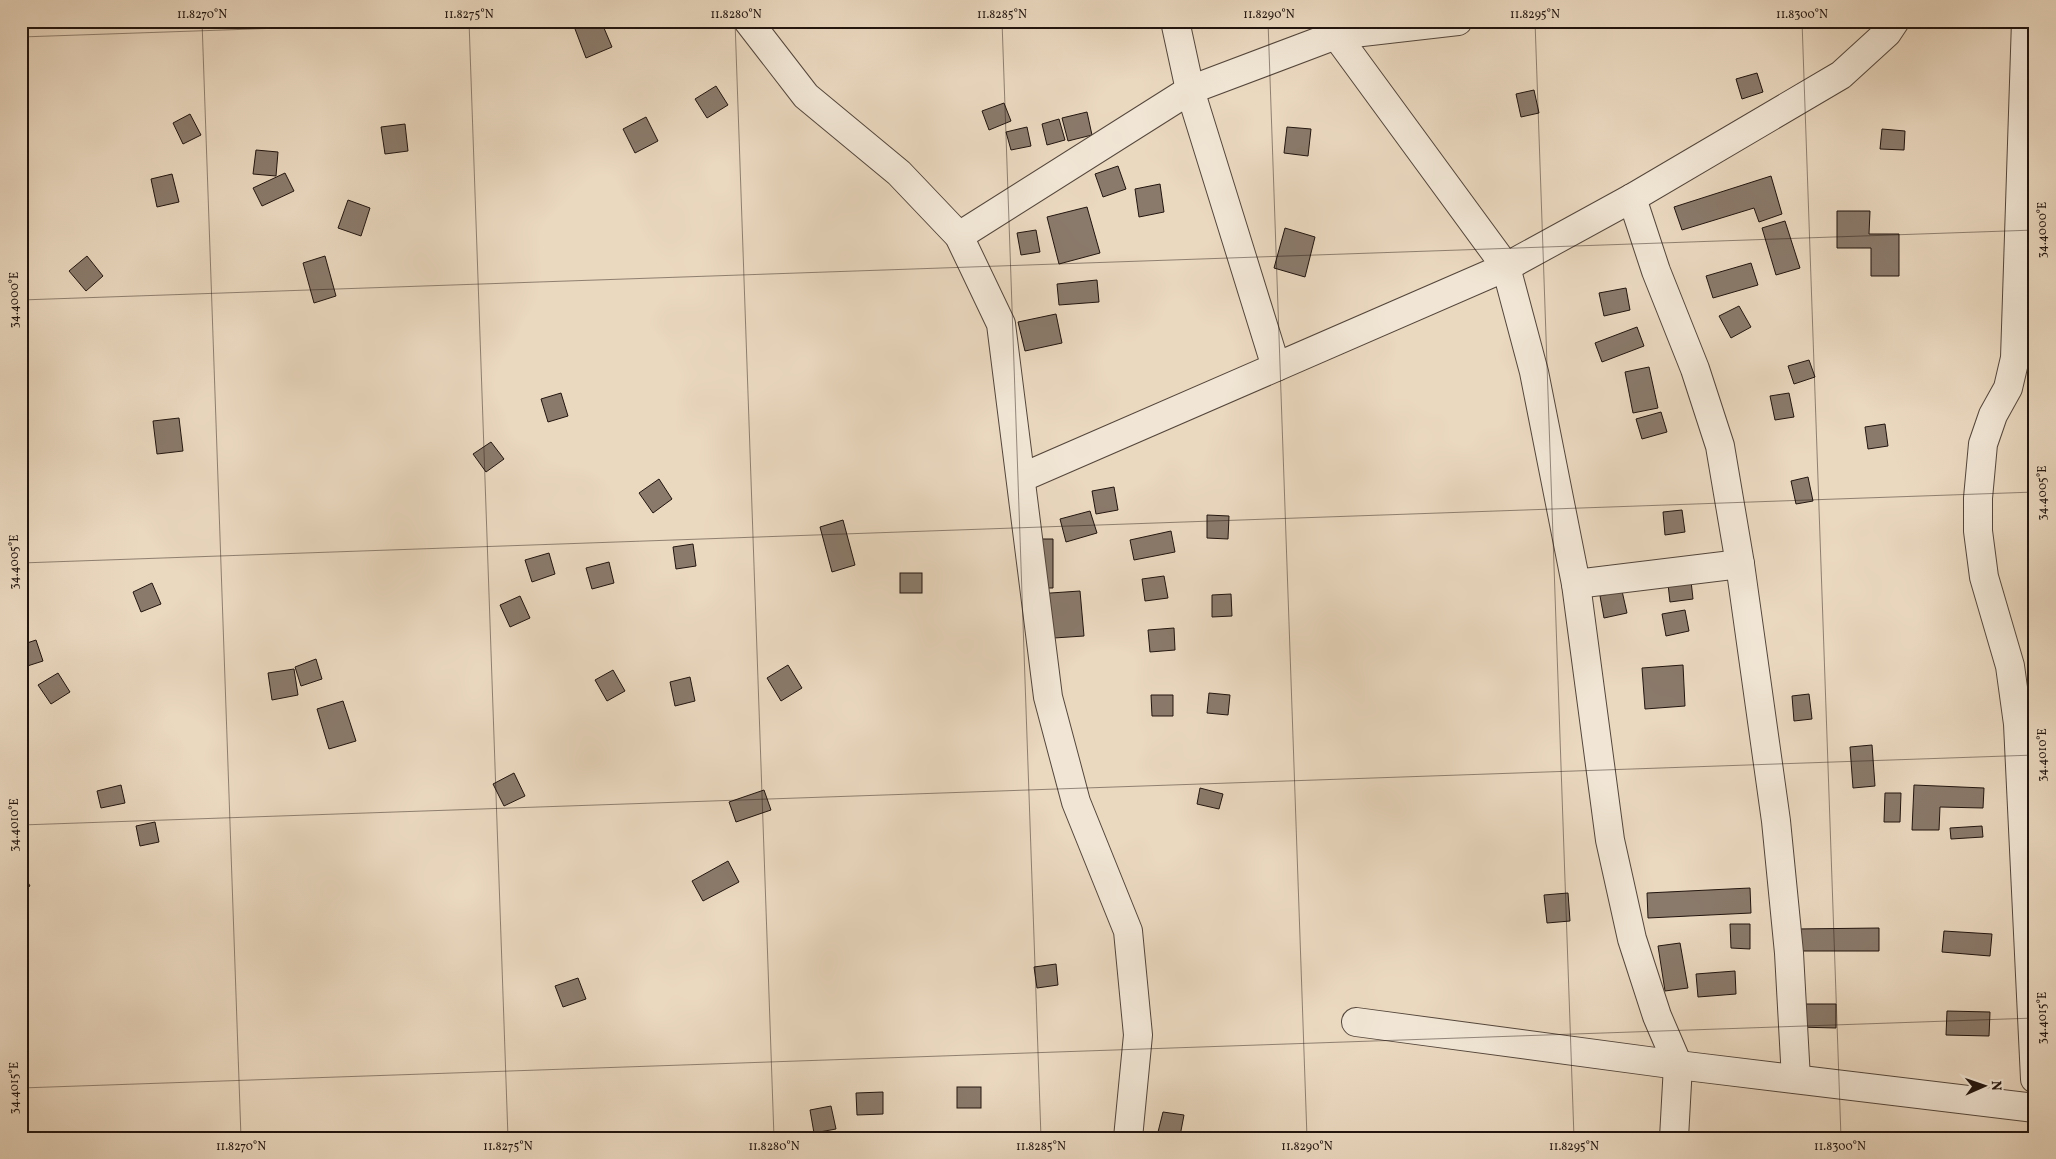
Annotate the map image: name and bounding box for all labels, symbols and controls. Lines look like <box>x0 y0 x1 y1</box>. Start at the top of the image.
text: 11.8270°N <box>177 7 227 23</box>
text: 11.8275°N <box>444 7 494 23</box>
text: 11.8280°N <box>710 7 762 23</box>
text: 11.8285°N <box>977 7 1027 23</box>
text: 11.8290°N <box>1243 7 1295 23</box>
text: 11.8295°N <box>1510 7 1560 23</box>
text: 11.8300°N <box>1776 7 1828 23</box>
text: 34.4000°E <box>2035 202 2051 258</box>
text: 34.4000°E <box>7 272 23 328</box>
text: 34.4005°E <box>2035 465 2051 521</box>
text: 34.4005°E <box>7 534 23 590</box>
text: 34.4010°E <box>2035 728 2051 782</box>
text: 34.4010°E <box>7 798 23 852</box>
text: 34.4015°E <box>2035 992 2051 1044</box>
text: 34.4015°E <box>7 1062 23 1114</box>
north arrow <box>1958 1062 2008 1112</box>
text: N <box>1986 1080 2005 1091</box>
text: 11.8270°N <box>216 1139 266 1155</box>
text: 11.8275°N <box>483 1139 533 1155</box>
text: 11.8280°N <box>748 1139 800 1155</box>
text: 11.8285°N <box>1016 1139 1066 1155</box>
text: 11.8290°N <box>1281 1139 1333 1155</box>
text: 11.8295°N <box>1549 1139 1599 1155</box>
text: 11.8300°N <box>1814 1139 1866 1155</box>

